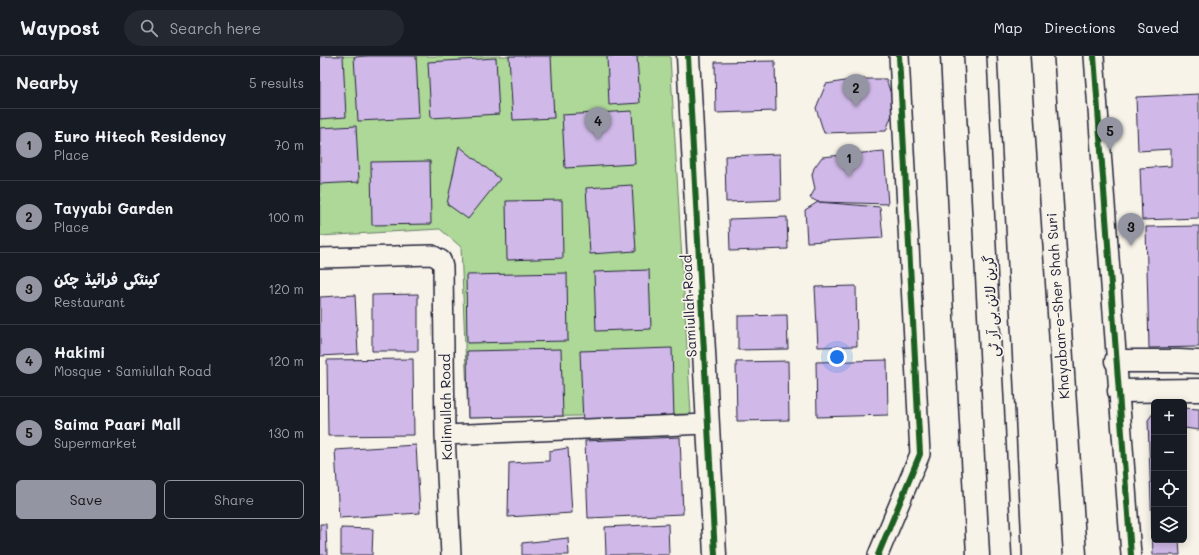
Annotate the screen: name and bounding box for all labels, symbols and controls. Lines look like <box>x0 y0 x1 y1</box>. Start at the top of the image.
search box <box>124 10 404 46</box>
text: Waypost <box>20 15 100 40</box>
icon: search <box>138 17 160 39</box>
text: Search here <box>170 18 261 38</box>
text: Map <box>994 18 1022 37</box>
text: Directions <box>1044 18 1115 37</box>
text: Saved <box>1137 18 1179 37</box>
text: Nearby <box>16 71 78 93</box>
text: 5 results <box>249 74 304 91</box>
pin: 2 <box>843 74 869 107</box>
pin: 4 <box>585 107 611 140</box>
pin: 5 <box>1097 117 1123 150</box>
text: Euro Hitech Residency <box>54 126 226 146</box>
text: 1 <box>26 136 32 153</box>
text: 70 m <box>274 136 304 153</box>
pin: 1 <box>836 144 862 177</box>
text: Place <box>54 146 89 163</box>
text: Tayyabi Garden <box>54 198 173 218</box>
text: 2 <box>25 208 33 225</box>
text: 100 m <box>268 208 304 225</box>
street label: Khayaban-e-Sher Shah Suri <box>1042 212 1073 400</box>
pin: 3 <box>1118 213 1144 246</box>
text: Place <box>54 218 89 235</box>
street label: Samiullah Road <box>676 254 701 358</box>
street label: گرین لائن بی آر ٹی <box>978 254 1003 358</box>
text: کینٹکی فرائیڈ چکن <box>54 269 160 289</box>
text: 3 <box>25 280 33 297</box>
text: 120 m <box>268 280 304 297</box>
text: Restaurant <box>54 293 125 310</box>
text: Hakimi <box>54 342 105 362</box>
your location <box>827 347 847 367</box>
text: 4 <box>25 352 33 369</box>
text: 120 m <box>268 352 304 369</box>
street label: Kalimullah Road <box>435 353 456 461</box>
text: Mosque · Samiullah Road <box>54 362 211 379</box>
map controls <box>1151 399 1187 543</box>
button: + <box>1151 399 1187 435</box>
text: Saima Paari Mall <box>54 414 181 434</box>
text: 5 <box>25 424 33 441</box>
text: 130 m <box>268 424 304 441</box>
text: Supermarket <box>54 434 137 451</box>
button: − <box>1151 435 1187 471</box>
button: locate <box>1151 471 1187 507</box>
button: Save <box>16 480 156 519</box>
button: Share <box>164 480 304 519</box>
button: layers <box>1151 507 1187 543</box>

